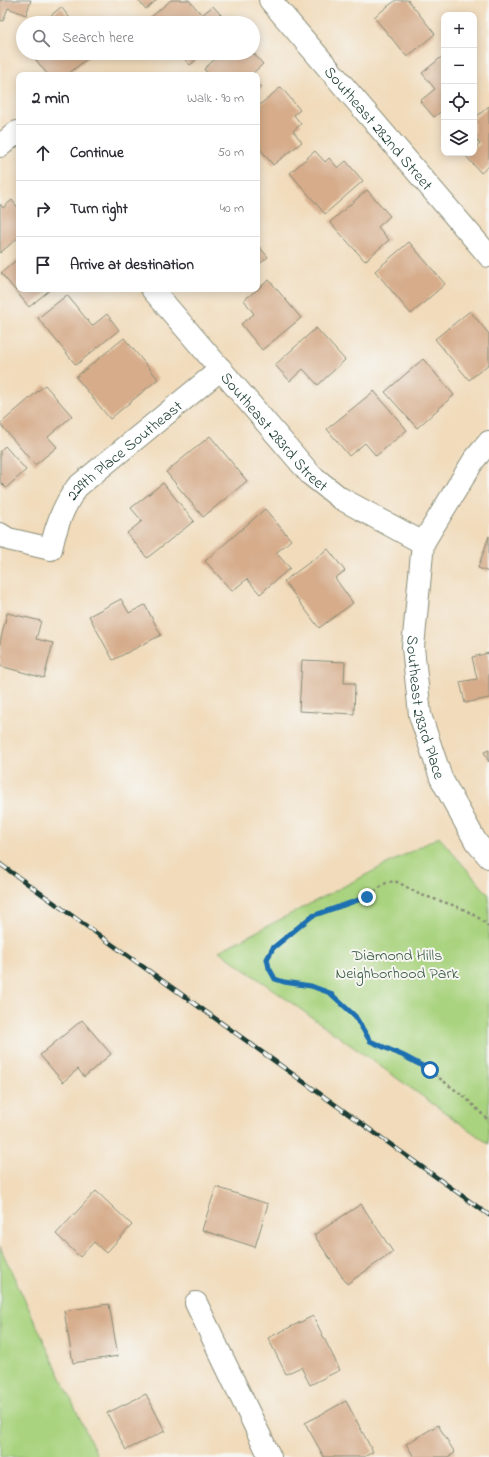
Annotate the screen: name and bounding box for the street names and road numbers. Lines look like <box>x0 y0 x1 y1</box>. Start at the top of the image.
street label: Southeast 282nd Street <box>317 61 438 197</box>
street label: Southeast 283rd Street <box>214 367 333 499</box>
street label: 229th Place Southeast <box>61 395 189 506</box>
street label: Southeast 283rd Place <box>399 634 451 783</box>

